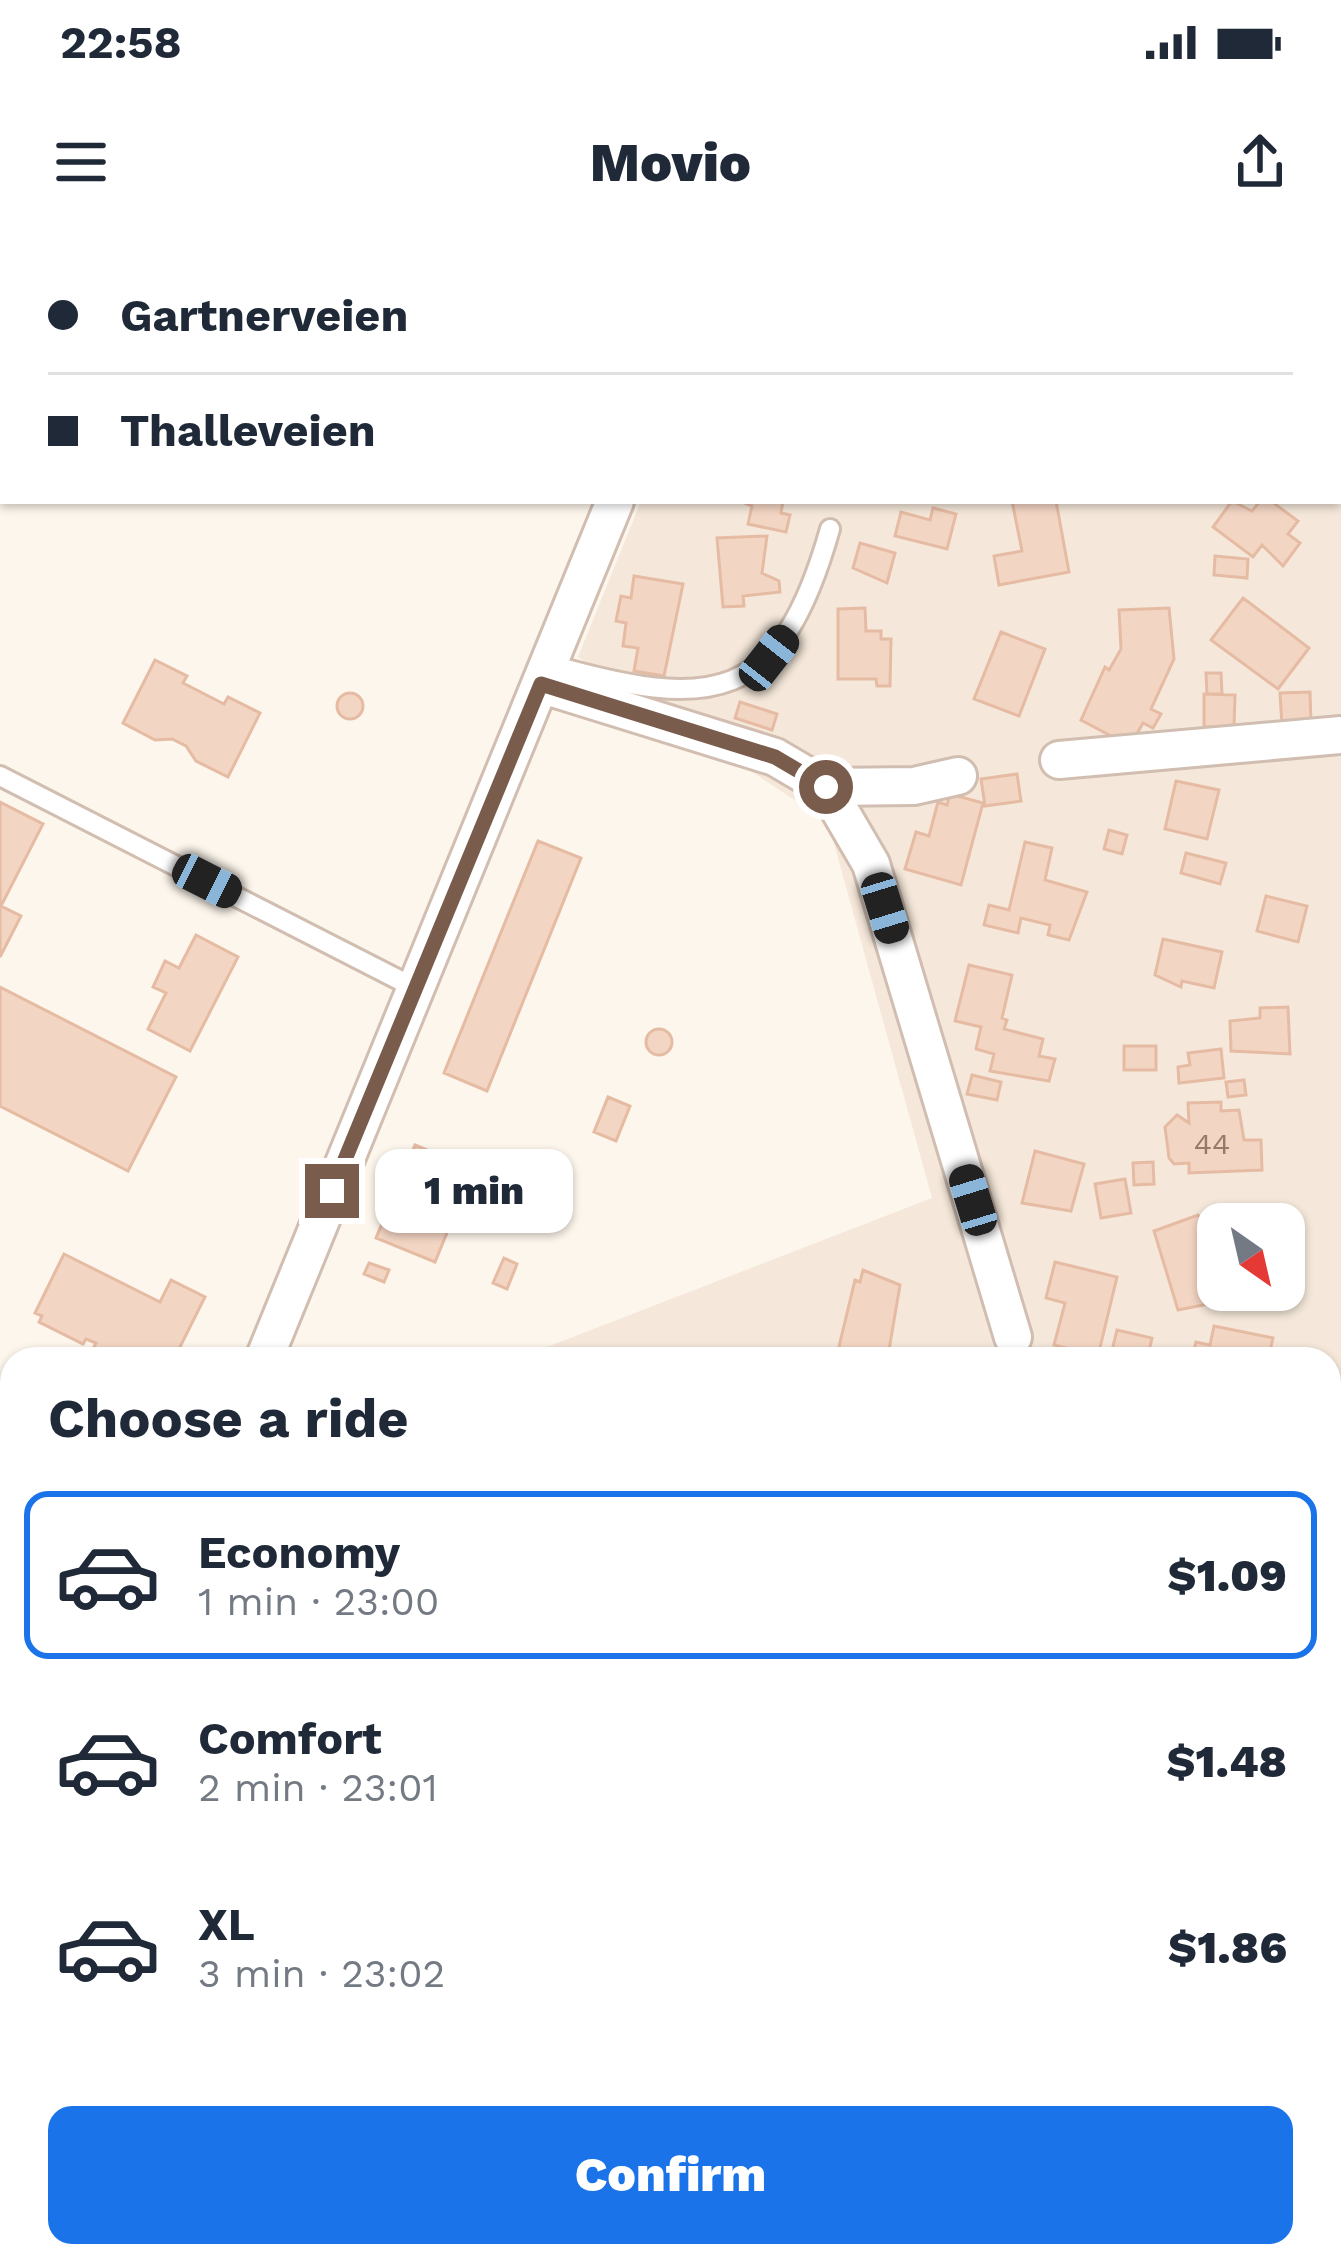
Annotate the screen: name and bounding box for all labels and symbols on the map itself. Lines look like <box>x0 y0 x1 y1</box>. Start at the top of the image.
car <box>733 619 805 697</box>
route start <box>799 760 853 814</box>
car <box>167 849 247 913</box>
car <box>857 868 913 948</box>
house number: 44 <box>1194 1126 1230 1161</box>
callout: 1 min <box>374 1149 572 1233</box>
car <box>945 1160 1001 1240</box>
route end <box>305 1164 359 1218</box>
north arrow <box>1197 1203 1305 1311</box>

